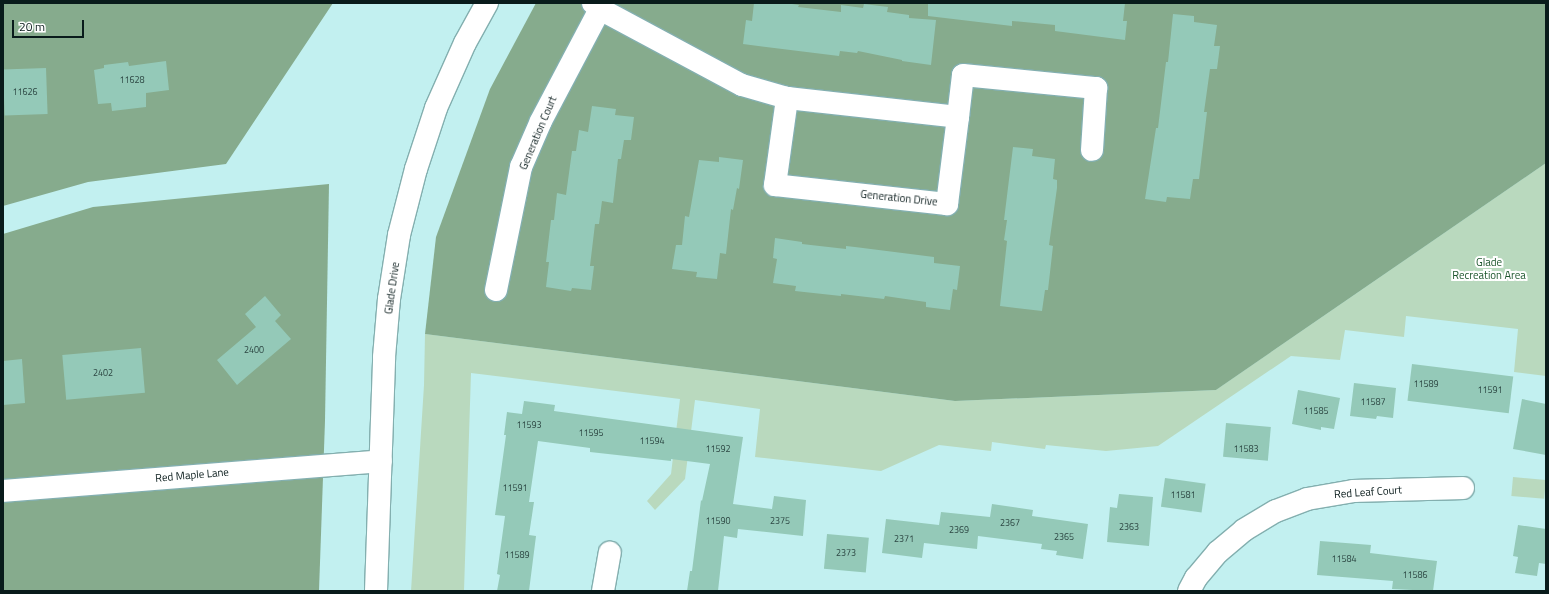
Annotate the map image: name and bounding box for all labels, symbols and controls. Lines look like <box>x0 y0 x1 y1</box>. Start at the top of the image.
scale bar <box>14 12 86 38</box>
text: 20 m <box>19 17 45 36</box>
house number: 11628 <box>119 75 145 85</box>
house number: 11626 <box>12 87 38 97</box>
street label: Generation Court <box>517 94 559 172</box>
street label: Generation Drive <box>860 187 938 209</box>
park label: Glade Recreation Area <box>1452 256 1526 282</box>
street label: Glade Drive <box>382 261 402 315</box>
house number: 2400 <box>244 345 264 355</box>
house number: 2402 <box>93 368 113 378</box>
house number: 11589 <box>1413 379 1439 389</box>
house number: 11591 <box>1477 385 1503 395</box>
house number: 11587 <box>1360 397 1386 407</box>
house number: 11585 <box>1303 406 1329 416</box>
house number: 11593 <box>516 420 542 430</box>
house number: 11595 <box>578 428 604 438</box>
house number: 11594 <box>639 436 665 446</box>
house number: 11592 <box>705 444 731 454</box>
house number: 11583 <box>1233 444 1259 454</box>
street label: Red Maple Lane <box>155 465 229 485</box>
house number: 11591 <box>502 483 528 493</box>
street label: Red Leaf Court <box>1334 483 1402 501</box>
house number: 11581 <box>1170 490 1196 500</box>
house number: 11590 <box>705 516 731 526</box>
house number: 2375 <box>770 516 790 526</box>
house number: 2367 <box>1000 518 1020 528</box>
house number: 2363 <box>1119 522 1139 532</box>
house number: 2369 <box>949 525 969 535</box>
house number: 2365 <box>1054 532 1074 542</box>
house number: 2371 <box>894 534 914 544</box>
house number: 2373 <box>836 548 856 558</box>
house number: 11589 <box>504 550 530 560</box>
house number: 11584 <box>1331 554 1357 564</box>
house number: 11586 <box>1402 570 1428 580</box>

